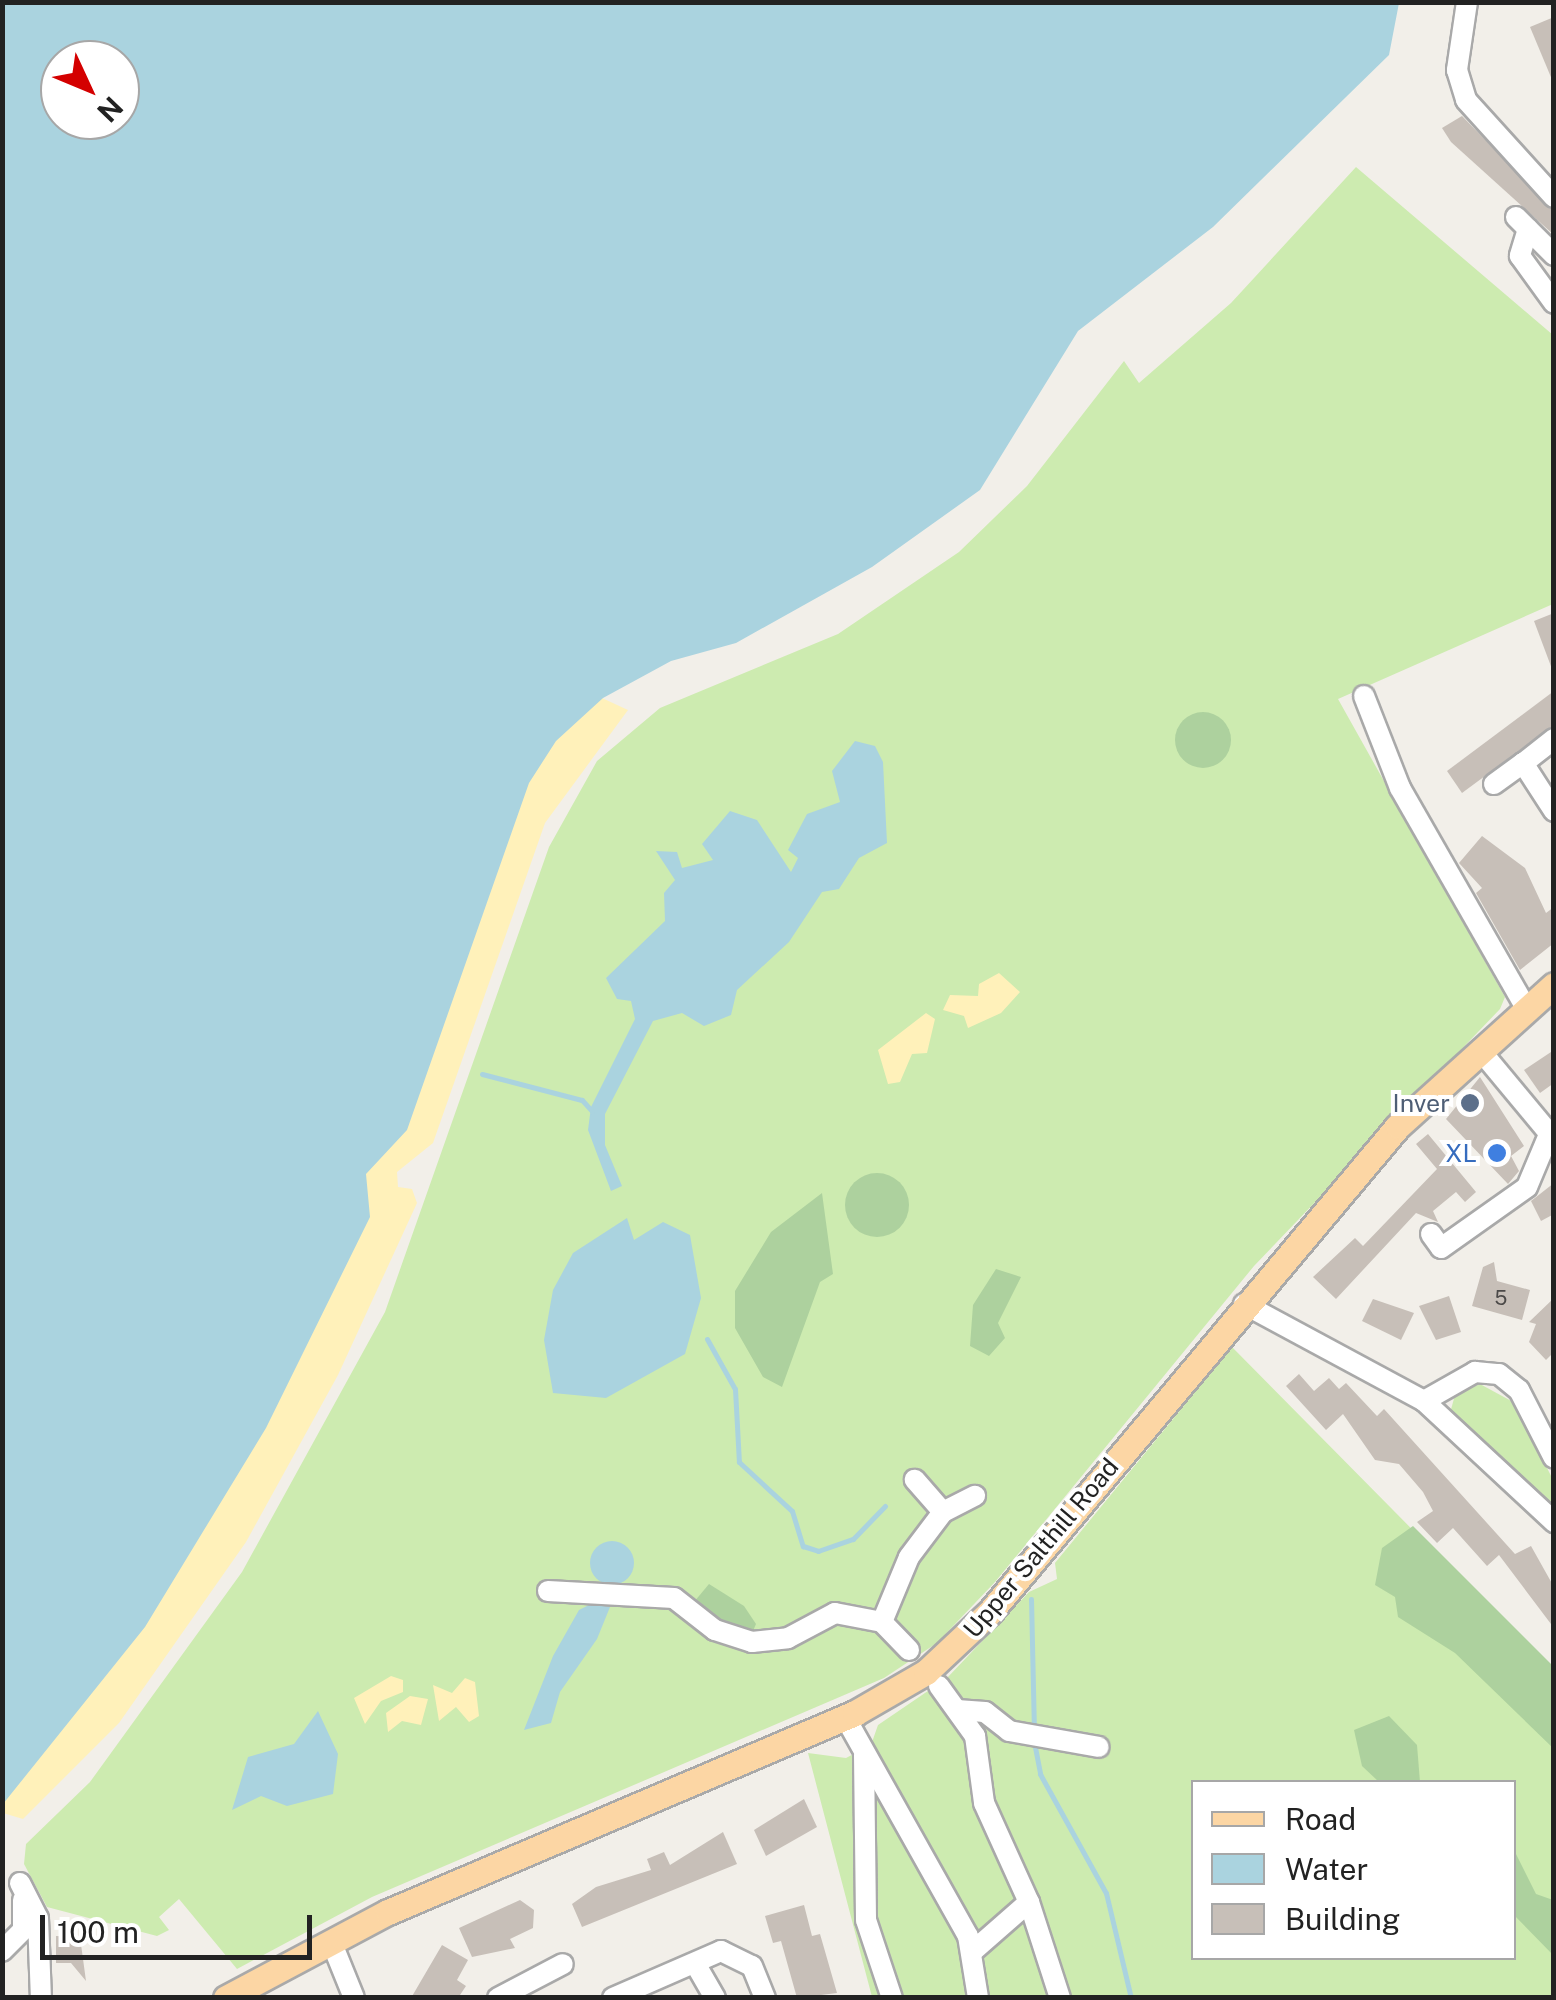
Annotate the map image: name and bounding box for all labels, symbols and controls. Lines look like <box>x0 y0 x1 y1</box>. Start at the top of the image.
north arrow <box>40 40 140 140</box>
text: N <box>91 90 130 129</box>
place label: Inver <box>1393 1088 1450 1118</box>
marker: Inver <box>1459 1092 1481 1114</box>
place label: XL <box>1445 1138 1477 1168</box>
marker: XL <box>1486 1142 1508 1164</box>
house number: 5 <box>1495 1286 1507 1310</box>
street label: Upper Salthill Road <box>957 1452 1125 1644</box>
legend <box>1191 1780 1516 1960</box>
text: Road <box>1285 1801 1356 1837</box>
text: Water <box>1285 1851 1368 1887</box>
scale bar <box>45 1895 318 1957</box>
text: Building <box>1285 1901 1400 1937</box>
text: 100 m <box>57 1914 139 1950</box>

